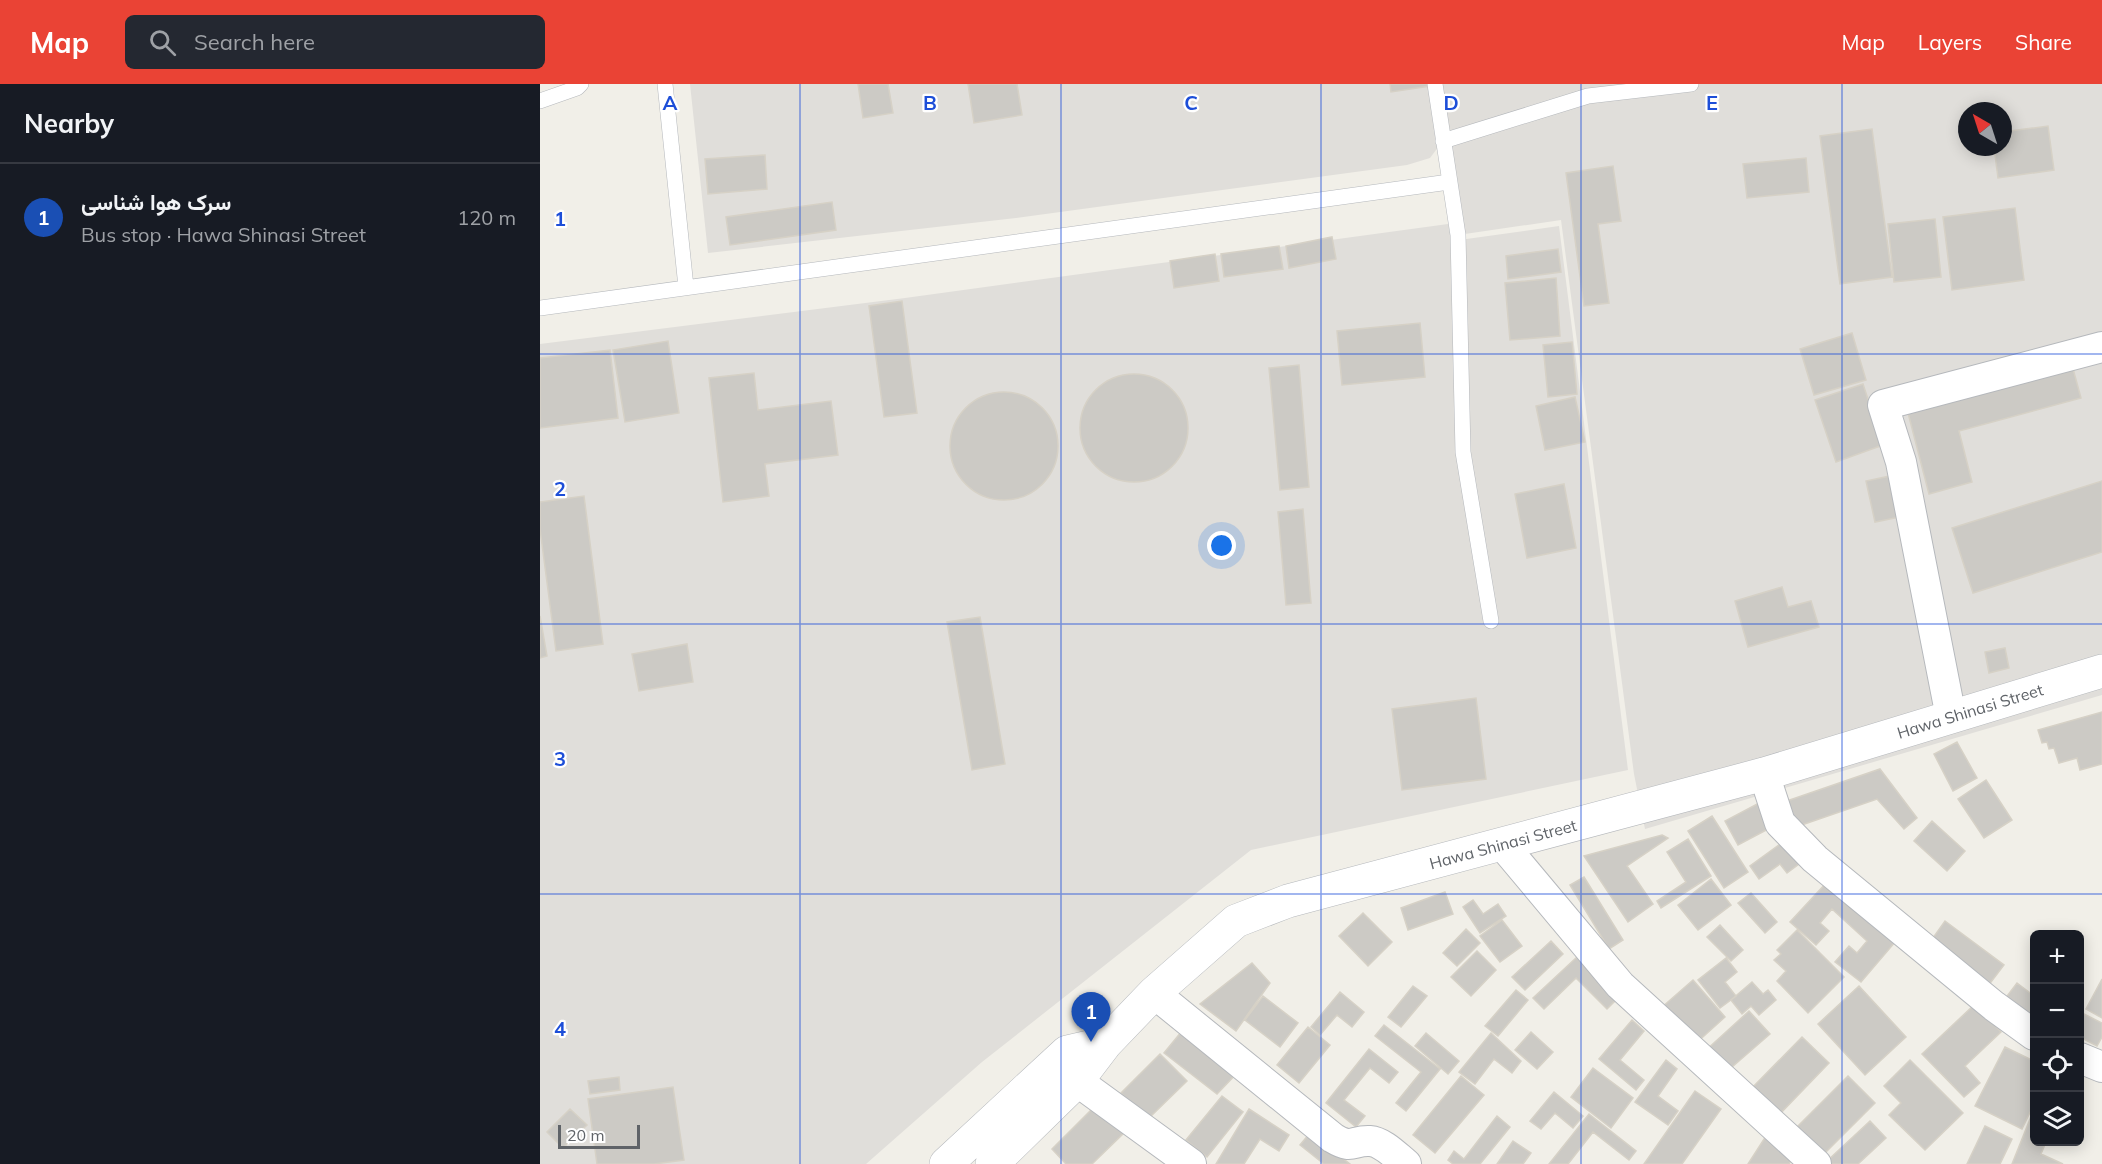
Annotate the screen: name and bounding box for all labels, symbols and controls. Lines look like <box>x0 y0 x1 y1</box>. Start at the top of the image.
search box <box>125 15 545 69</box>
text: Map <box>30 25 89 60</box>
icon: search <box>146 26 179 59</box>
text: Search here <box>194 28 315 56</box>
text: Map <box>1842 29 1885 55</box>
text: Layers <box>1918 29 1982 55</box>
text: Share <box>2015 29 2072 55</box>
text: A <box>663 90 678 115</box>
text: B <box>923 90 937 115</box>
text: C <box>1184 90 1198 115</box>
text: D <box>1443 90 1459 115</box>
text: E <box>1706 90 1718 115</box>
north arrow <box>1958 102 2012 156</box>
text: Nearby <box>24 107 114 140</box>
text: سرک هوا شناسی <box>81 188 231 216</box>
text: 1 <box>38 205 50 230</box>
text: 120 m <box>457 205 516 230</box>
text: 1 <box>554 206 566 231</box>
text: Bus stop · Hawa Shinasi Street <box>81 222 366 247</box>
text: 2 <box>554 476 566 501</box>
your location <box>1207 531 1236 560</box>
street label: Hawa Shinasi Street <box>1895 679 2046 743</box>
text: 3 <box>554 746 566 771</box>
street label: Hawa Shinasi Street <box>1427 815 1579 873</box>
map controls <box>2030 930 2084 1146</box>
button: + <box>2030 930 2084 984</box>
button: − <box>2030 984 2084 1038</box>
pin: 1 <box>1072 992 1110 1042</box>
text: 4 <box>554 1016 566 1041</box>
button: locate <box>2030 1038 2084 1092</box>
button: layers <box>2030 1092 2084 1146</box>
scale bar <box>558 1122 640 1150</box>
text: 20 m <box>567 1125 604 1145</box>

